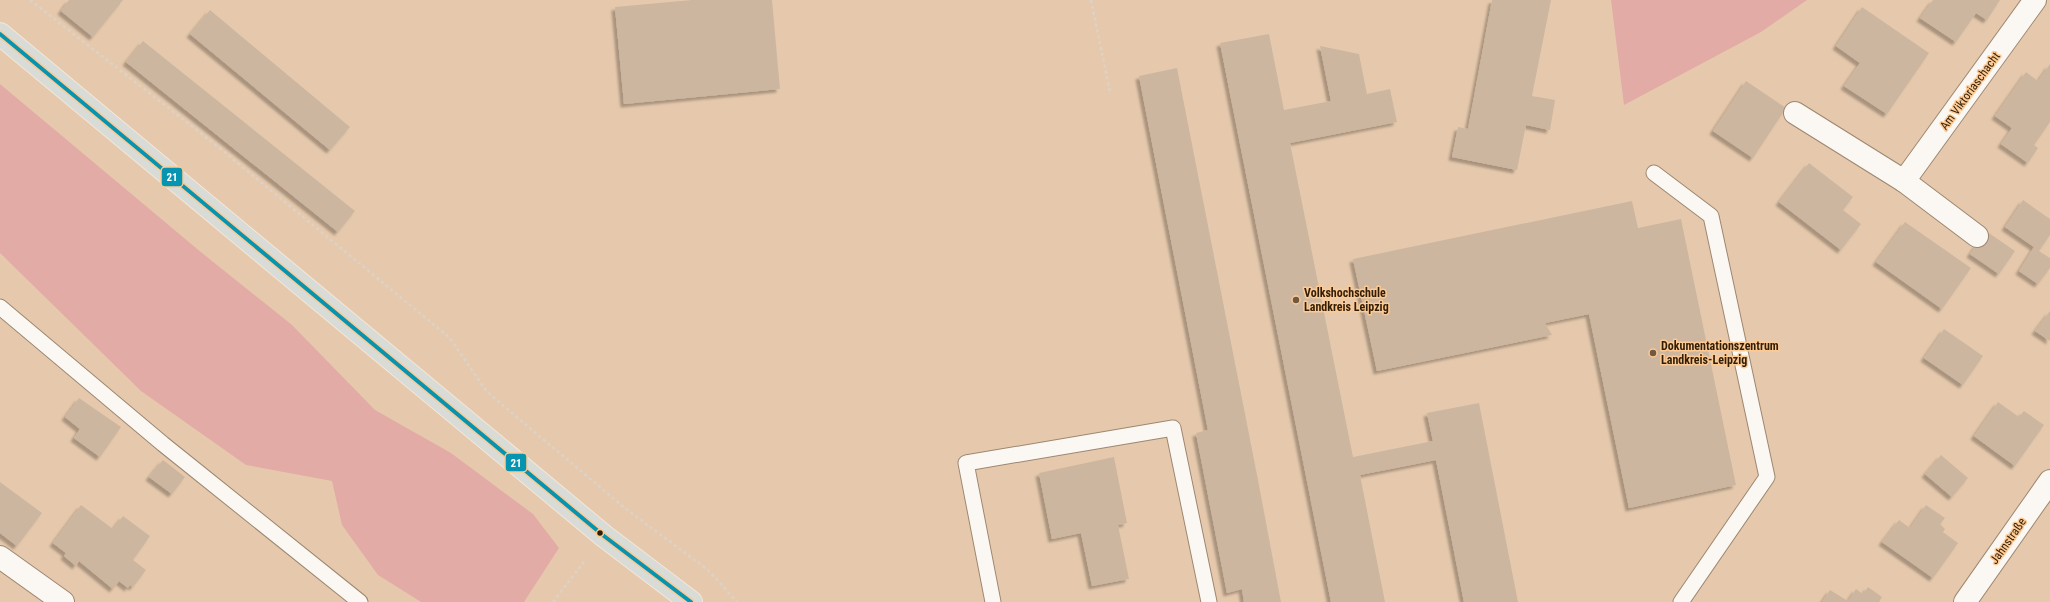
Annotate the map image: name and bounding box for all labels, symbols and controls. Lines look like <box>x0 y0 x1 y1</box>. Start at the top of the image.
street label: Am Viktoriaschacht <box>1937 49 2003 133</box>
line badge: 21 <box>161 167 183 187</box>
text: 21 <box>166 171 178 184</box>
place label: Volkshochschule Landkreis Leipzig <box>1304 286 1389 314</box>
marker: Volkshochschule Landkreis Leipzig <box>1291 295 1301 305</box>
place label: Dokumentationszentrum Landkreis-Leipzig <box>1661 339 1779 367</box>
marker: Dokumentationszentrum Landkreis-Leipzig <box>1648 348 1658 358</box>
line badge: 21 <box>505 453 527 472</box>
text: 21 <box>510 457 522 470</box>
street label: Jahnstraße <box>1987 515 2029 567</box>
unlabelled marker <box>595 528 605 538</box>

